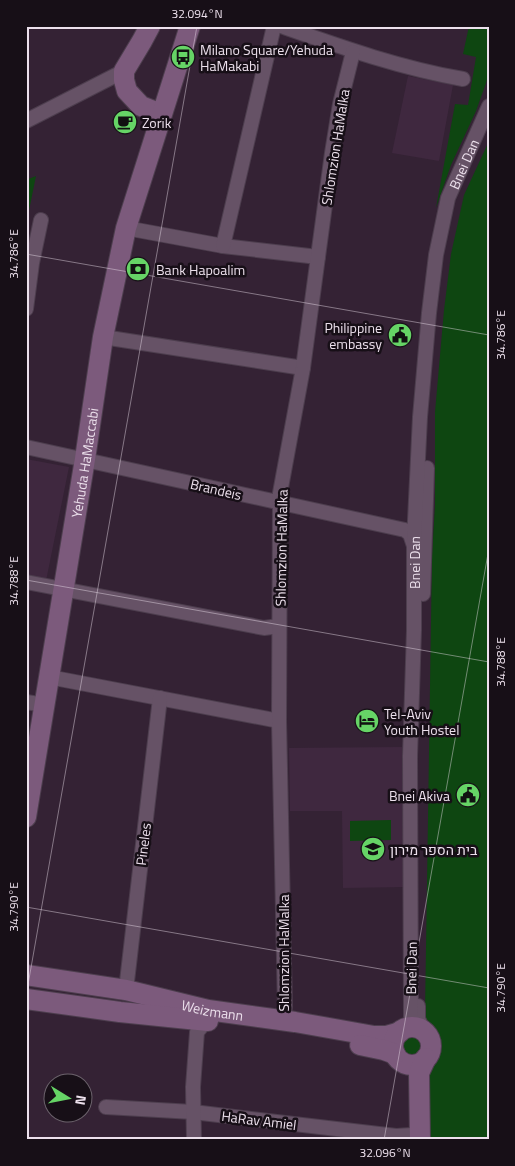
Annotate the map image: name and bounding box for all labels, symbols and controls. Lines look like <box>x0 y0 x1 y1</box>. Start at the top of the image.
text: 32.094°N <box>171 4 223 23</box>
place label: Milano Square/Yehuda HaMakabi <box>200 39 333 76</box>
bus stop icon: Milano Square/Yehuda HaMakabi <box>170 44 196 70</box>
street label: Shlomzion HaMalka <box>315 88 355 206</box>
cafe icon: Zorik <box>112 109 138 135</box>
place label: Zorik <box>142 112 172 133</box>
street label: Bnei Dan <box>443 135 484 192</box>
text: 34.786°E <box>4 229 23 279</box>
bank icon: Bank Hapoalim <box>125 256 151 282</box>
place label: Bank Hapoalim <box>156 259 245 280</box>
text: 34.786°E <box>491 310 510 360</box>
place label: Philippine embassy <box>324 317 382 354</box>
public building icon: Philippine embassy <box>387 322 413 348</box>
street label: Yehuda HaMaccabi <box>65 406 103 519</box>
street label: Brandeis <box>188 473 244 505</box>
street label: Shlomzion HaMalka <box>269 489 293 607</box>
street label: Bnei Dan <box>403 535 425 589</box>
text: 34.788°E <box>4 556 23 606</box>
text: 34.788°E <box>491 637 510 687</box>
place label: Tel-Aviv Youth Hostel <box>384 703 459 740</box>
hotel icon: Tel-Aviv Youth Hostel <box>354 708 380 734</box>
public building icon: Bnei Akiva <box>455 782 481 808</box>
place label: Bnei Akiva <box>389 785 450 806</box>
street label: Pineles <box>130 821 156 867</box>
school or university icon: בית הספר מירון <box>360 836 386 862</box>
place label: בית הספר מירון <box>390 839 478 860</box>
text: 34.790°E <box>4 882 23 932</box>
street label: Shlomzion HaMalka <box>273 894 294 1012</box>
street label: Bnei Dan <box>400 941 422 995</box>
text: 34.790°E <box>491 963 510 1013</box>
street label: Weizmann <box>180 993 245 1025</box>
north arrow <box>42 1074 92 1124</box>
text: N <box>70 1094 92 1107</box>
street label: HaRav Amiel <box>220 1105 298 1135</box>
text: 32.096°N <box>359 1143 411 1162</box>

